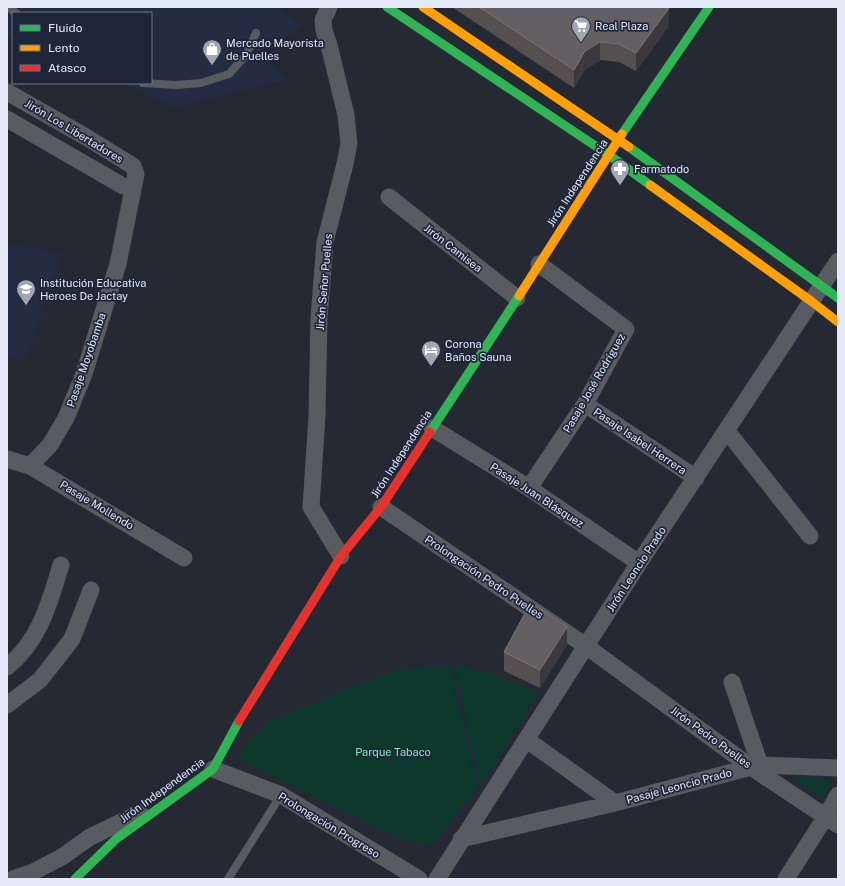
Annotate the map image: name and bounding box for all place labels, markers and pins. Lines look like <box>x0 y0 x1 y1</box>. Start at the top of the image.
supermarket icon: Real Plaza <box>570 15 592 43</box>
place label: Real Plaza <box>595 20 648 32</box>
place label: Mercado Mayorista de Puelles <box>226 37 324 62</box>
shop icon: Mercado Mayorista de Puelles <box>201 38 223 66</box>
pharmacy icon: Farmatodo <box>609 158 631 186</box>
place label: Farmatodo <box>634 163 689 175</box>
place label: Institución Educativa Heroes De Jactay <box>40 277 146 302</box>
school or university icon: Institución Educativa Heroes De Jactay <box>15 278 37 306</box>
place label: Corona Baños Sauna <box>445 338 511 363</box>
hotel icon: Corona Baños Sauna <box>420 339 442 367</box>

